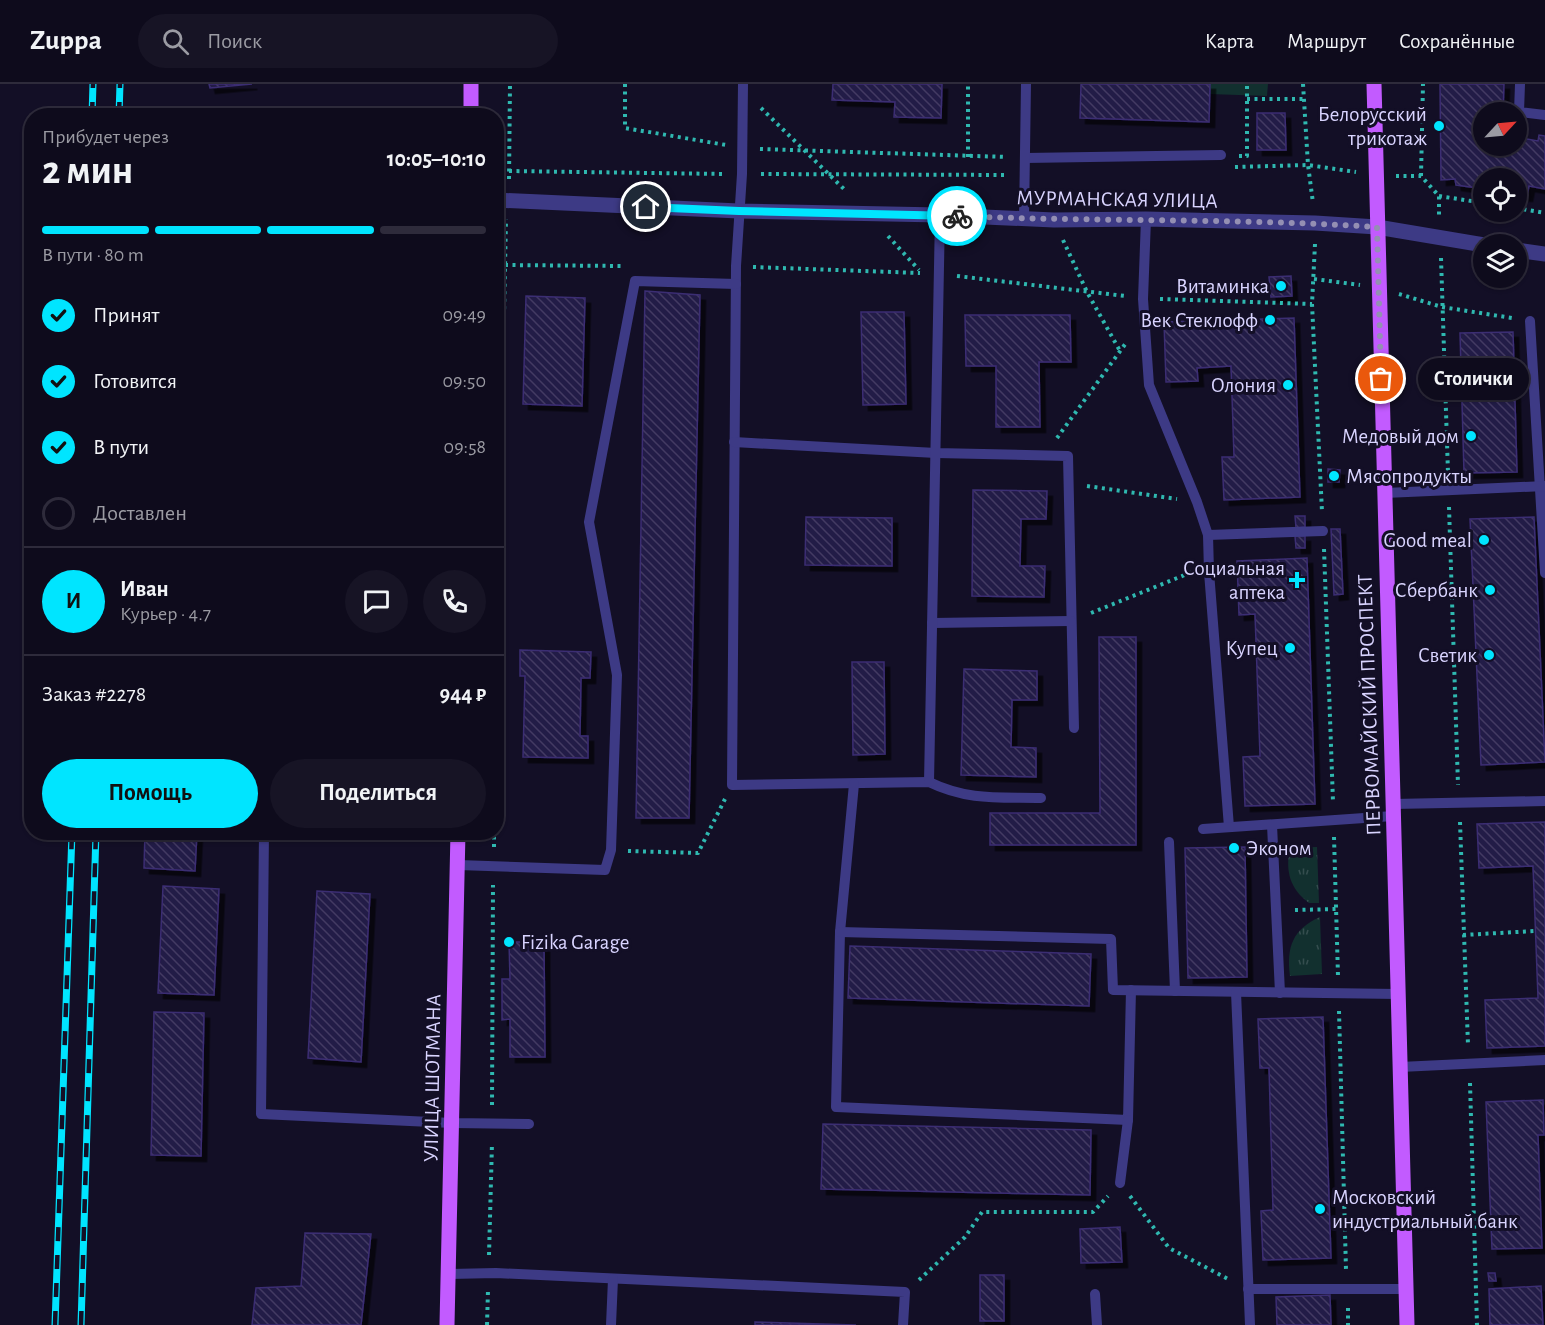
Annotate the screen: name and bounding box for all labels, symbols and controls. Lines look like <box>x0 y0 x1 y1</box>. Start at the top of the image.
search box <box>138 14 558 68</box>
icon: search <box>159 25 192 58</box>
text: Zuppa <box>30 27 102 55</box>
text: Поиск <box>207 30 262 52</box>
text: Карта <box>1205 31 1254 52</box>
text: Маршрут <box>1287 31 1366 52</box>
text: Сохранённые <box>1399 31 1515 52</box>
north arrow <box>1473 102 1527 156</box>
map controls <box>1473 102 1527 288</box>
place label: Белорусский трикотаж <box>1318 104 1427 149</box>
marker: Белорусский трикотаж <box>1432 119 1446 133</box>
text: Прибудет через <box>42 127 169 147</box>
text: 10:05–10:10 <box>387 148 486 170</box>
text: 2 мин <box>42 152 133 191</box>
button: locate <box>1473 168 1527 222</box>
pin <box>620 181 671 232</box>
courier <box>927 186 987 246</box>
street label: МУРМАНСКАЯ УЛИЦА <box>1016 187 1218 212</box>
icon: home <box>629 190 662 223</box>
icon: bike <box>941 200 974 233</box>
button: layers <box>1473 234 1527 288</box>
text: В пути · 80 m <box>42 245 144 265</box>
place label: Витаминка <box>1176 276 1269 297</box>
marker: Витаминка <box>1274 279 1288 293</box>
icon: check <box>42 299 75 332</box>
text: Принят <box>93 304 159 326</box>
text: 09:49 <box>442 305 486 325</box>
place label: Век Стеклофф <box>1140 310 1258 331</box>
marker: Век Стеклофф <box>1263 313 1277 327</box>
pin <box>1355 353 1406 404</box>
callout: Столички <box>1417 358 1528 400</box>
icon: bag <box>1364 362 1397 395</box>
icon: check <box>42 365 75 398</box>
text: Столички <box>1434 369 1513 389</box>
text: Готовится <box>93 370 177 392</box>
text: 09:50 <box>443 371 486 391</box>
place label: Олония <box>1211 375 1276 396</box>
marker: Олония <box>1281 378 1295 392</box>
place label: Медовый дом <box>1342 426 1459 447</box>
marker: Медовый дом <box>1464 429 1478 443</box>
icon: check <box>42 431 75 464</box>
text: В пути <box>93 436 149 458</box>
text: 09:58 <box>444 437 486 457</box>
place label: Мясопродукты <box>1346 466 1472 487</box>
marker: Мясопродукты <box>1327 469 1341 483</box>
text: Доставлен <box>93 502 187 524</box>
place label: Good meal <box>1383 530 1472 551</box>
marker: Good meal <box>1477 533 1491 547</box>
place label: Социальная аптека <box>1183 558 1285 603</box>
button: chat <box>345 570 408 633</box>
button: phone <box>423 570 486 633</box>
marker: Социальная аптека <box>1290 573 1304 587</box>
street label: ПЕРВОМАЙСКИЙ ПРОСПЕКТ <box>1353 574 1385 836</box>
text: Иван <box>120 578 169 600</box>
place label: Сбербанк <box>1395 580 1478 601</box>
marker: Сбербанк <box>1483 583 1497 597</box>
text: И <box>66 590 81 612</box>
text: Курьер · 4.7 <box>120 604 211 624</box>
place label: Купец <box>1225 638 1278 659</box>
marker: Купец <box>1283 641 1297 655</box>
place label: Светик <box>1418 645 1477 666</box>
marker: Светик <box>1482 648 1496 662</box>
text: Заказ #2278 <box>42 683 146 705</box>
text: 944 ₽ <box>440 683 486 705</box>
button: Помощь <box>42 759 258 828</box>
button: Поделиться <box>270 759 486 828</box>
place label: Эконом <box>1246 838 1312 859</box>
marker: Эконом <box>1227 841 1241 855</box>
place label: Fizika Garage <box>521 932 629 953</box>
marker: Fizika Garage <box>502 935 516 949</box>
street label: УЛИЦА ШОТМАНА <box>421 994 444 1162</box>
place label: Московский индустриальный банк <box>1332 1187 1518 1232</box>
marker: Московский индустриальный банк <box>1313 1202 1327 1216</box>

